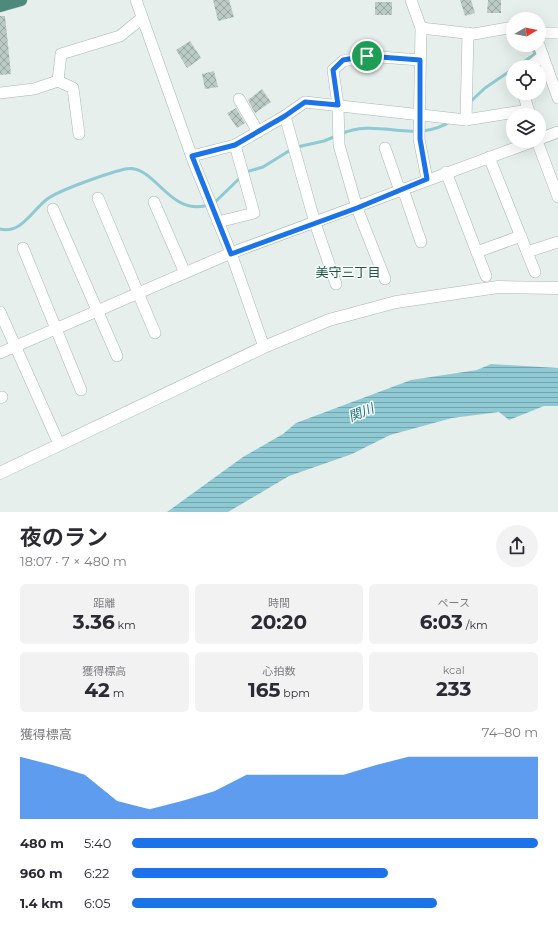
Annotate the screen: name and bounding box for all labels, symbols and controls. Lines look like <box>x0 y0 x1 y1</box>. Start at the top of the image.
north arrow <box>506 12 546 52</box>
map controls <box>506 12 546 148</box>
pin <box>350 39 384 73</box>
icon: arrive <box>356 45 378 67</box>
button: locate <box>506 60 546 100</box>
button: layers <box>506 108 546 148</box>
district label: 美守三丁目 <box>315 264 381 280</box>
water label: 関川 <box>346 399 378 424</box>
text: 夜のラン <box>20 524 108 551</box>
button: share <box>496 525 538 567</box>
text: 18:07 · 7 × 480 m <box>20 553 127 569</box>
text: 距離 <box>93 596 115 610</box>
text: 時間 <box>268 596 290 610</box>
text: ペース <box>437 596 470 610</box>
text: 3.36 <box>73 610 115 634</box>
text: 20:20 <box>251 610 307 634</box>
text: 6:03 <box>420 610 463 634</box>
text: km <box>115 618 136 632</box>
text: /km <box>463 618 488 632</box>
text: kcal <box>443 663 465 677</box>
text: 獲得標高 <box>82 664 126 678</box>
text: 心拍数 <box>262 664 295 678</box>
text: 233 <box>436 677 471 701</box>
text: 42 <box>84 678 110 702</box>
text: 165 <box>248 678 280 702</box>
text: m <box>110 686 124 700</box>
text: bpm <box>280 686 310 700</box>
text: 74–80 m <box>482 724 538 740</box>
text: 獲得標高 <box>20 726 72 742</box>
text: 480 m <box>20 835 64 851</box>
text: 5:40 <box>84 835 111 851</box>
text: 960 m <box>20 865 63 881</box>
text: 6:22 <box>84 865 109 881</box>
text: 1.4 km <box>20 895 63 911</box>
text: 6:05 <box>84 895 111 911</box>

